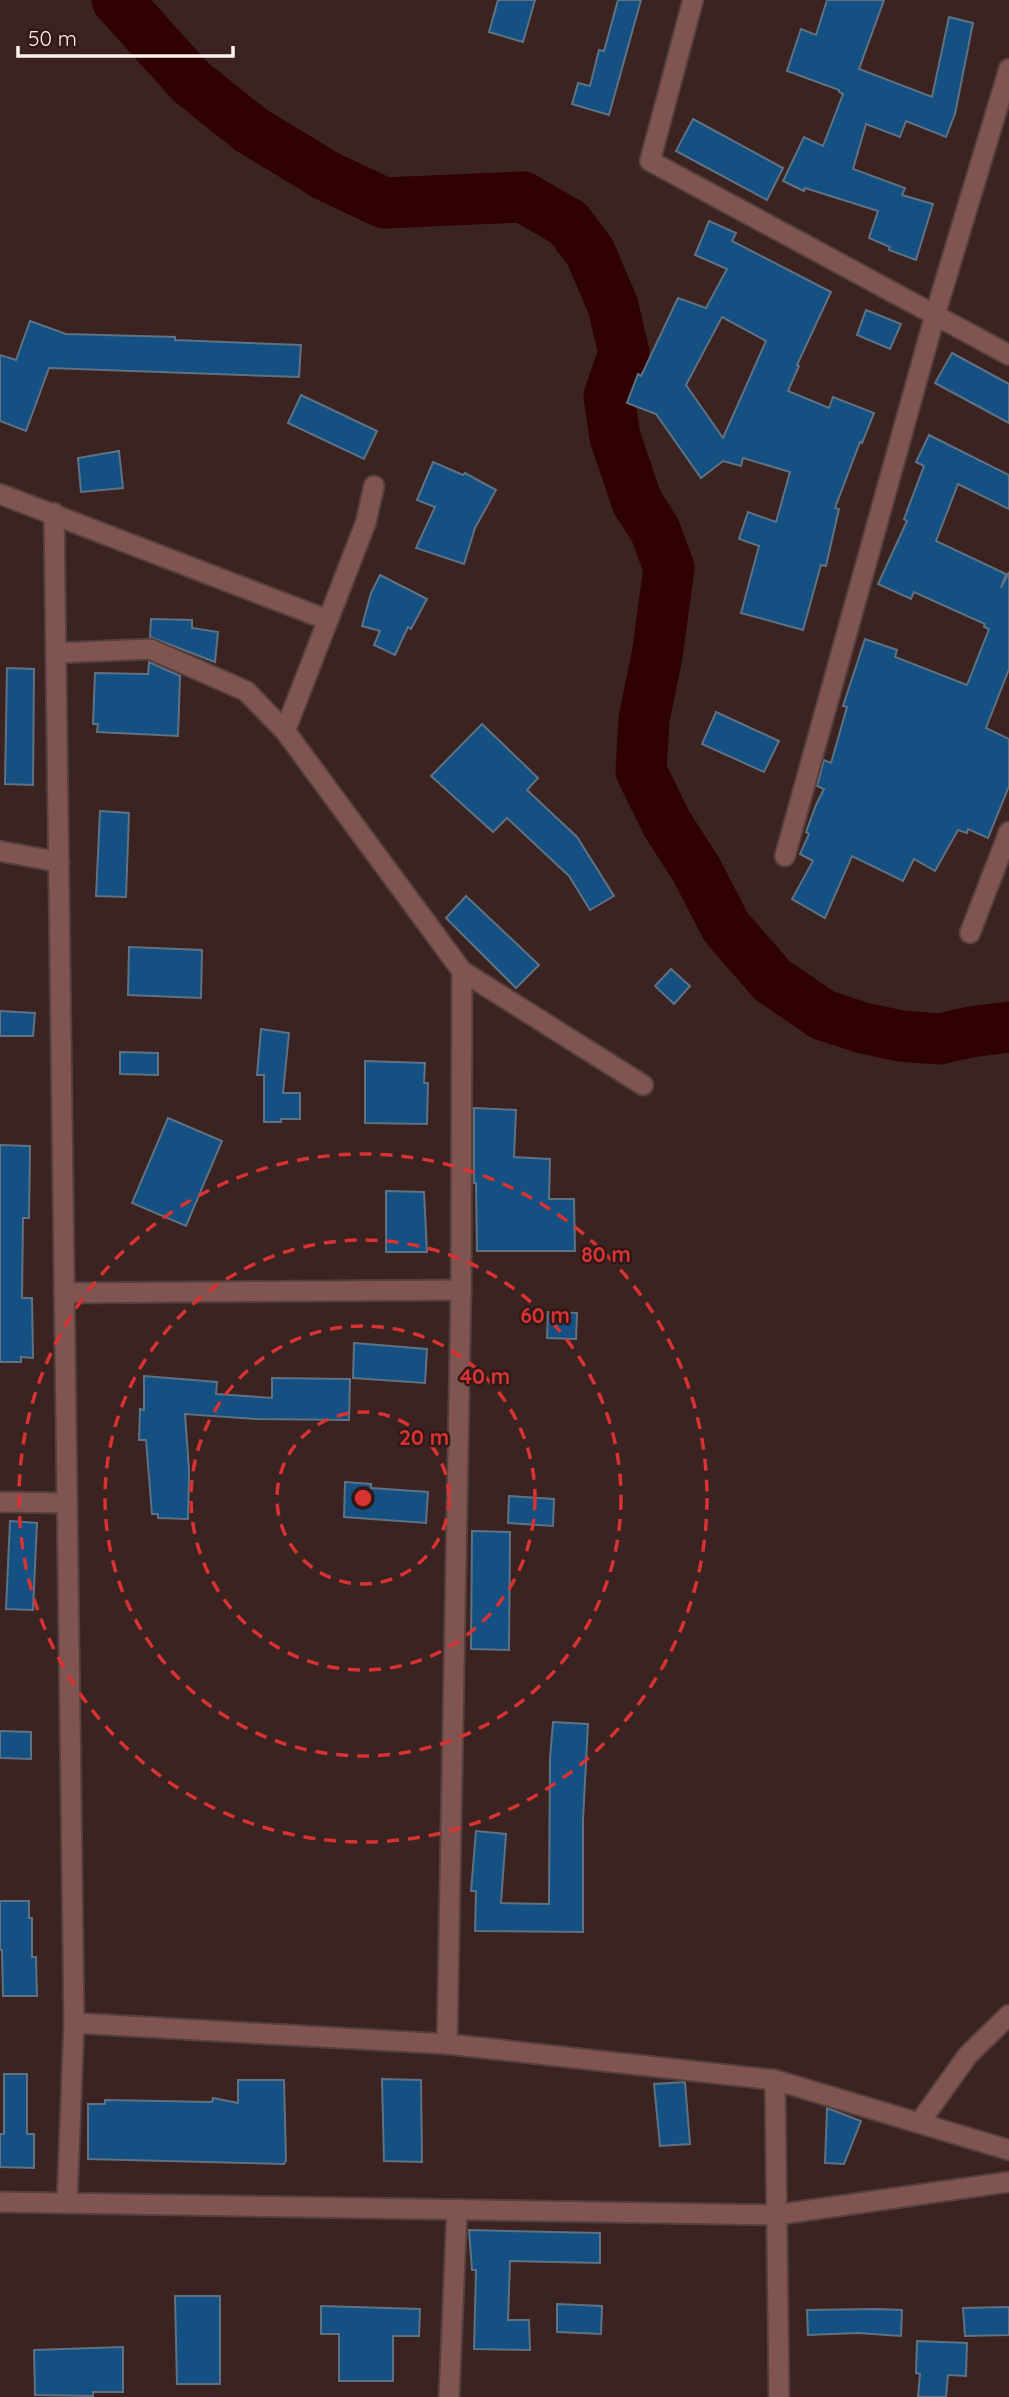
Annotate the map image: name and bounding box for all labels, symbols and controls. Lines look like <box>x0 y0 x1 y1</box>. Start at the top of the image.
scale bar <box>18 14 233 58</box>
text: 50 m <box>28 25 77 51</box>
text: 80 m <box>581 1241 631 1267</box>
text: 60 m <box>520 1302 570 1328</box>
text: 40 m <box>460 1363 510 1389</box>
text: 20 m <box>399 1424 449 1450</box>
centre of rings <box>351 1486 375 1510</box>

